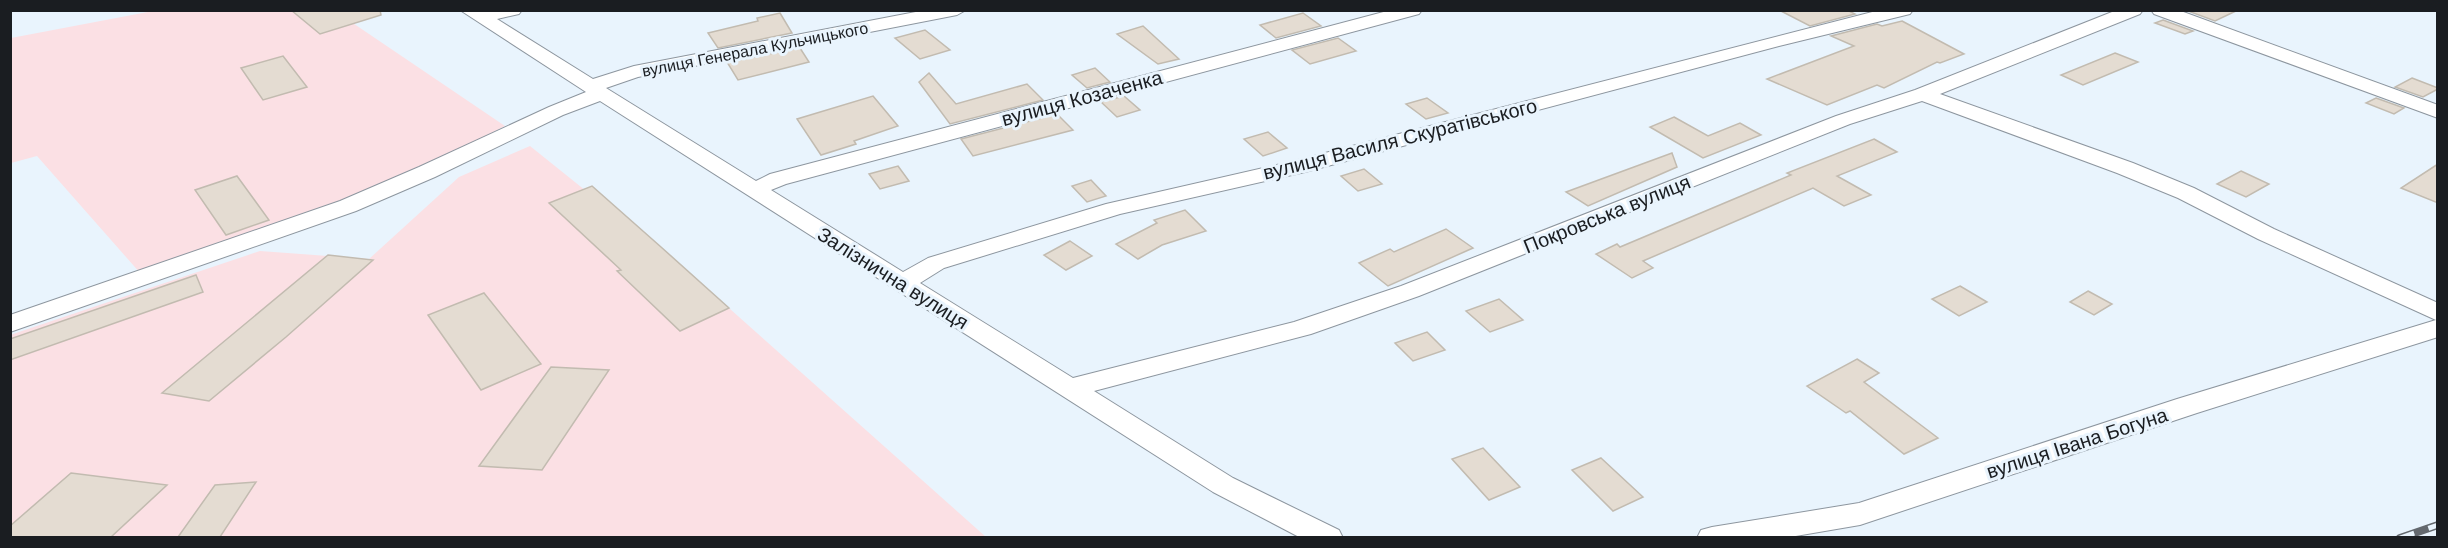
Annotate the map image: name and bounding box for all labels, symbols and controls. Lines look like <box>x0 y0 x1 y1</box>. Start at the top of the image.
street label: вулиця Генерала Кульчицького <box>641 19 870 80</box>
street label: вулиця Козаченка <box>999 66 1166 130</box>
street label: вулиця Василя Скуратівського <box>1261 94 1539 184</box>
street label: Покровська вулиця <box>1520 170 1694 258</box>
street label: Залізнична вулиця <box>814 223 972 333</box>
street label: вулиця Івана Богуна <box>1984 403 2171 483</box>

